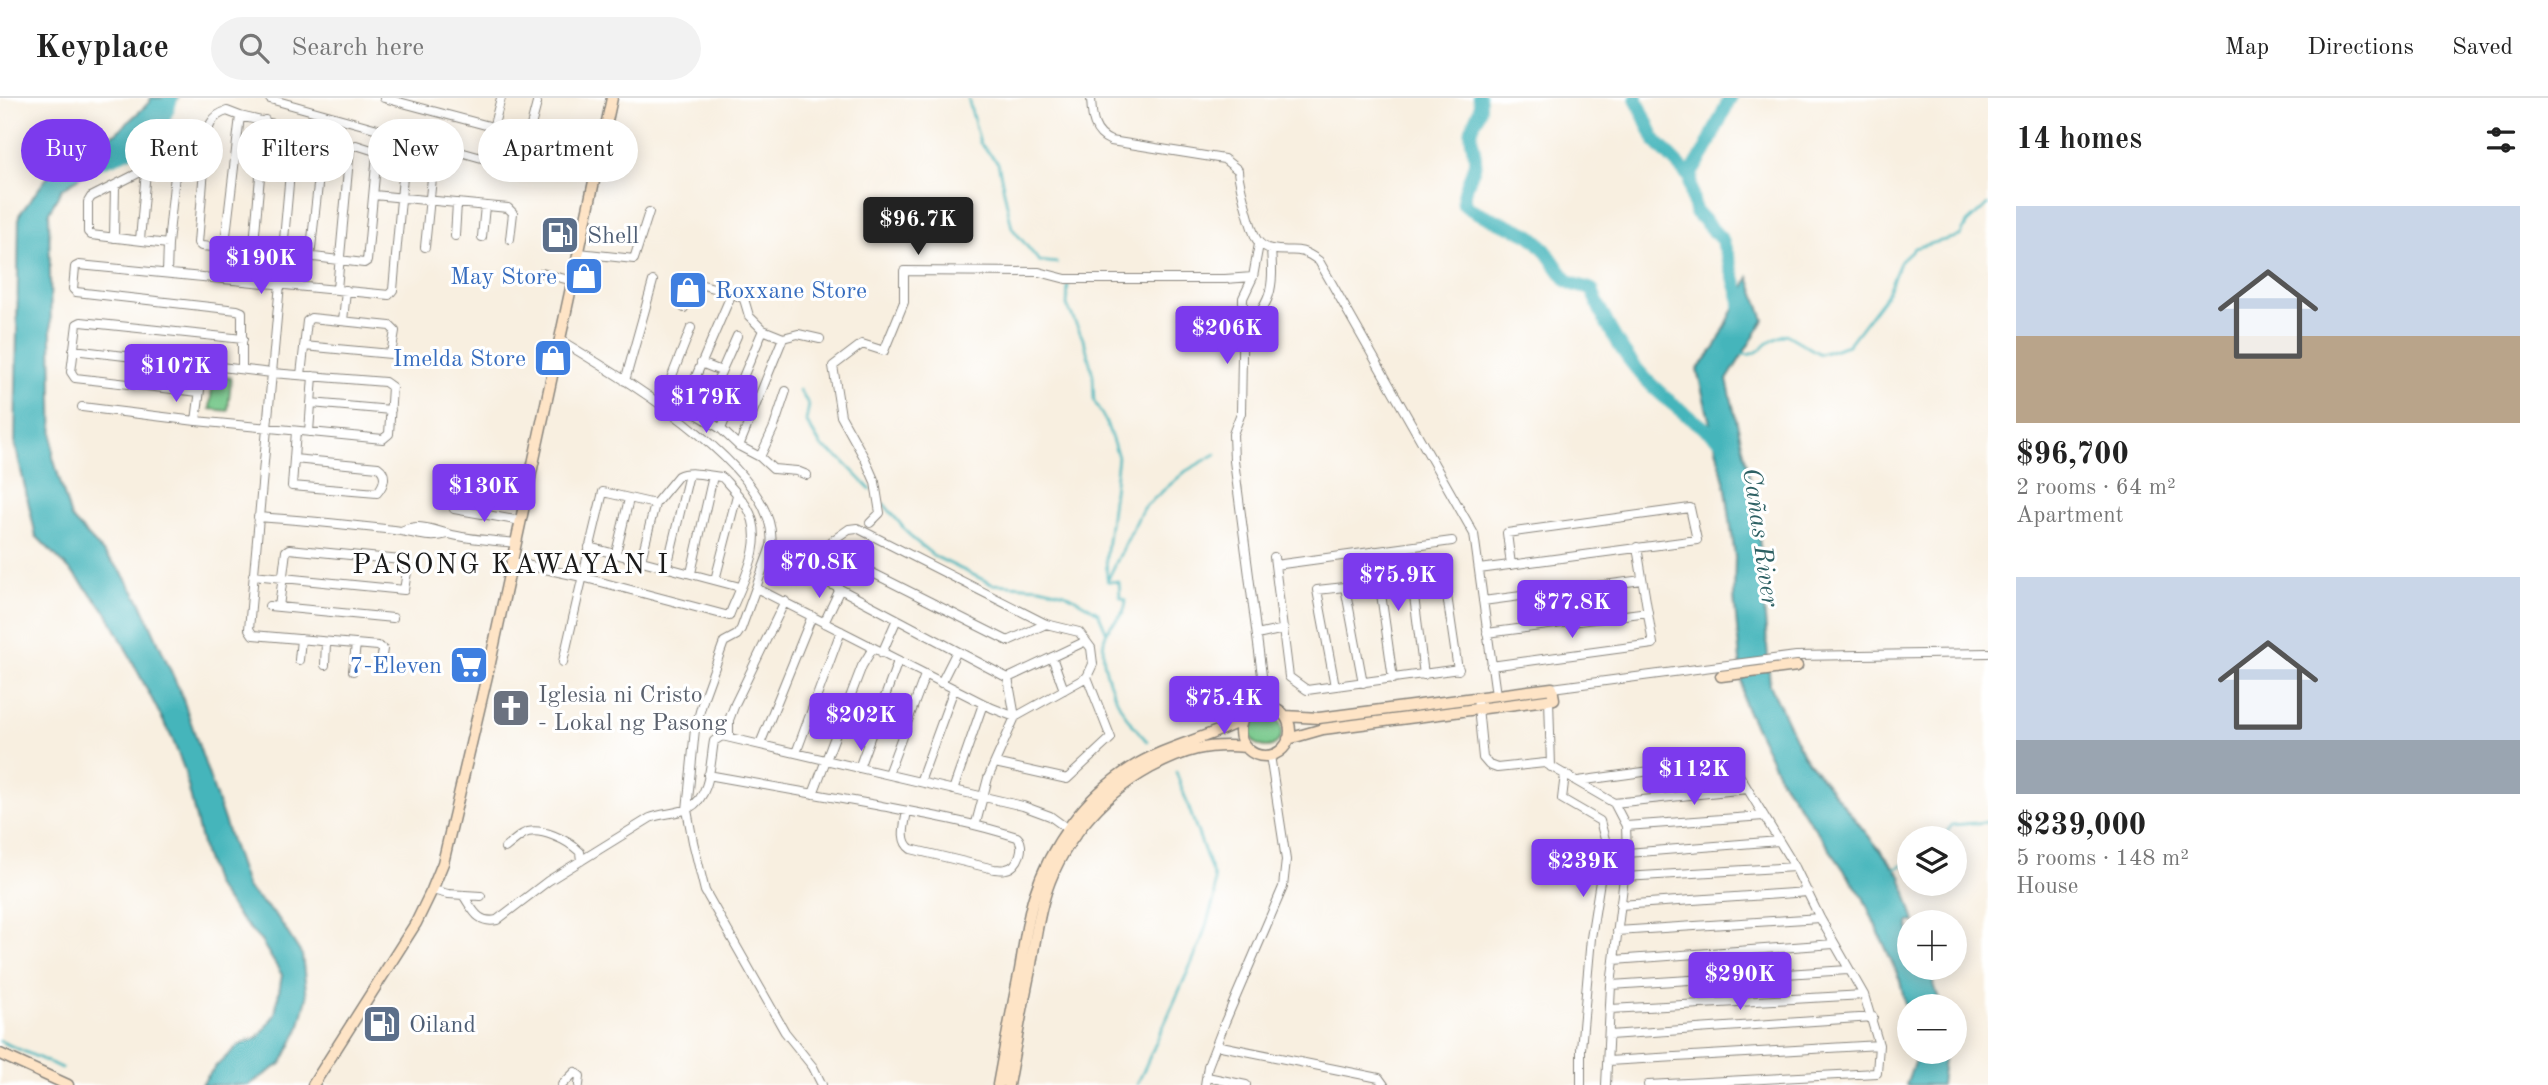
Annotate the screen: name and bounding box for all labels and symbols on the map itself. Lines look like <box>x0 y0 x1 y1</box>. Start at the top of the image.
pin: $96.7K <box>861 198 975 257</box>
fuel station icon: Shell <box>539 214 581 256</box>
place label: Shell <box>587 225 639 249</box>
pin: $190K <box>212 236 310 296</box>
shop icon: May Store <box>563 255 605 297</box>
place label: May Store <box>450 266 557 290</box>
shop icon: Roxxane Store <box>667 269 709 311</box>
place label: Roxxane Store <box>715 280 867 304</box>
pin: $206K <box>1178 306 1276 366</box>
shop icon: Imelda Store <box>532 337 574 379</box>
pin: $107K <box>127 344 225 404</box>
place label: Imelda Store <box>393 348 526 372</box>
pin: $179K <box>657 376 755 435</box>
pin: $130K <box>435 464 533 524</box>
water label: Cañas River <box>1737 466 1783 609</box>
pin: $70.8K <box>762 540 876 600</box>
district label: PASONG KAWAYAN I <box>352 552 670 580</box>
pin: $75.9K <box>1341 554 1455 613</box>
pin: $77.8K <box>1515 580 1629 640</box>
supermarket icon: 7-Eleven <box>448 644 490 686</box>
place label: 7-Eleven <box>350 655 442 679</box>
pin: $75.4K <box>1167 676 1281 736</box>
place label: Iglesia ni Cristo - Lokal ng Pasong <box>538 684 727 736</box>
church icon: Iglesia ni Cristo - Lokal ng Pasong <box>490 687 532 729</box>
pin: $202K <box>812 694 910 753</box>
pin: $112K <box>1645 748 1743 807</box>
pin: $239K <box>1534 840 1632 899</box>
pin: $290K <box>1691 953 1789 1012</box>
fuel station icon: Oiland <box>361 1003 403 1045</box>
place label: Oiland <box>409 1014 476 1038</box>

